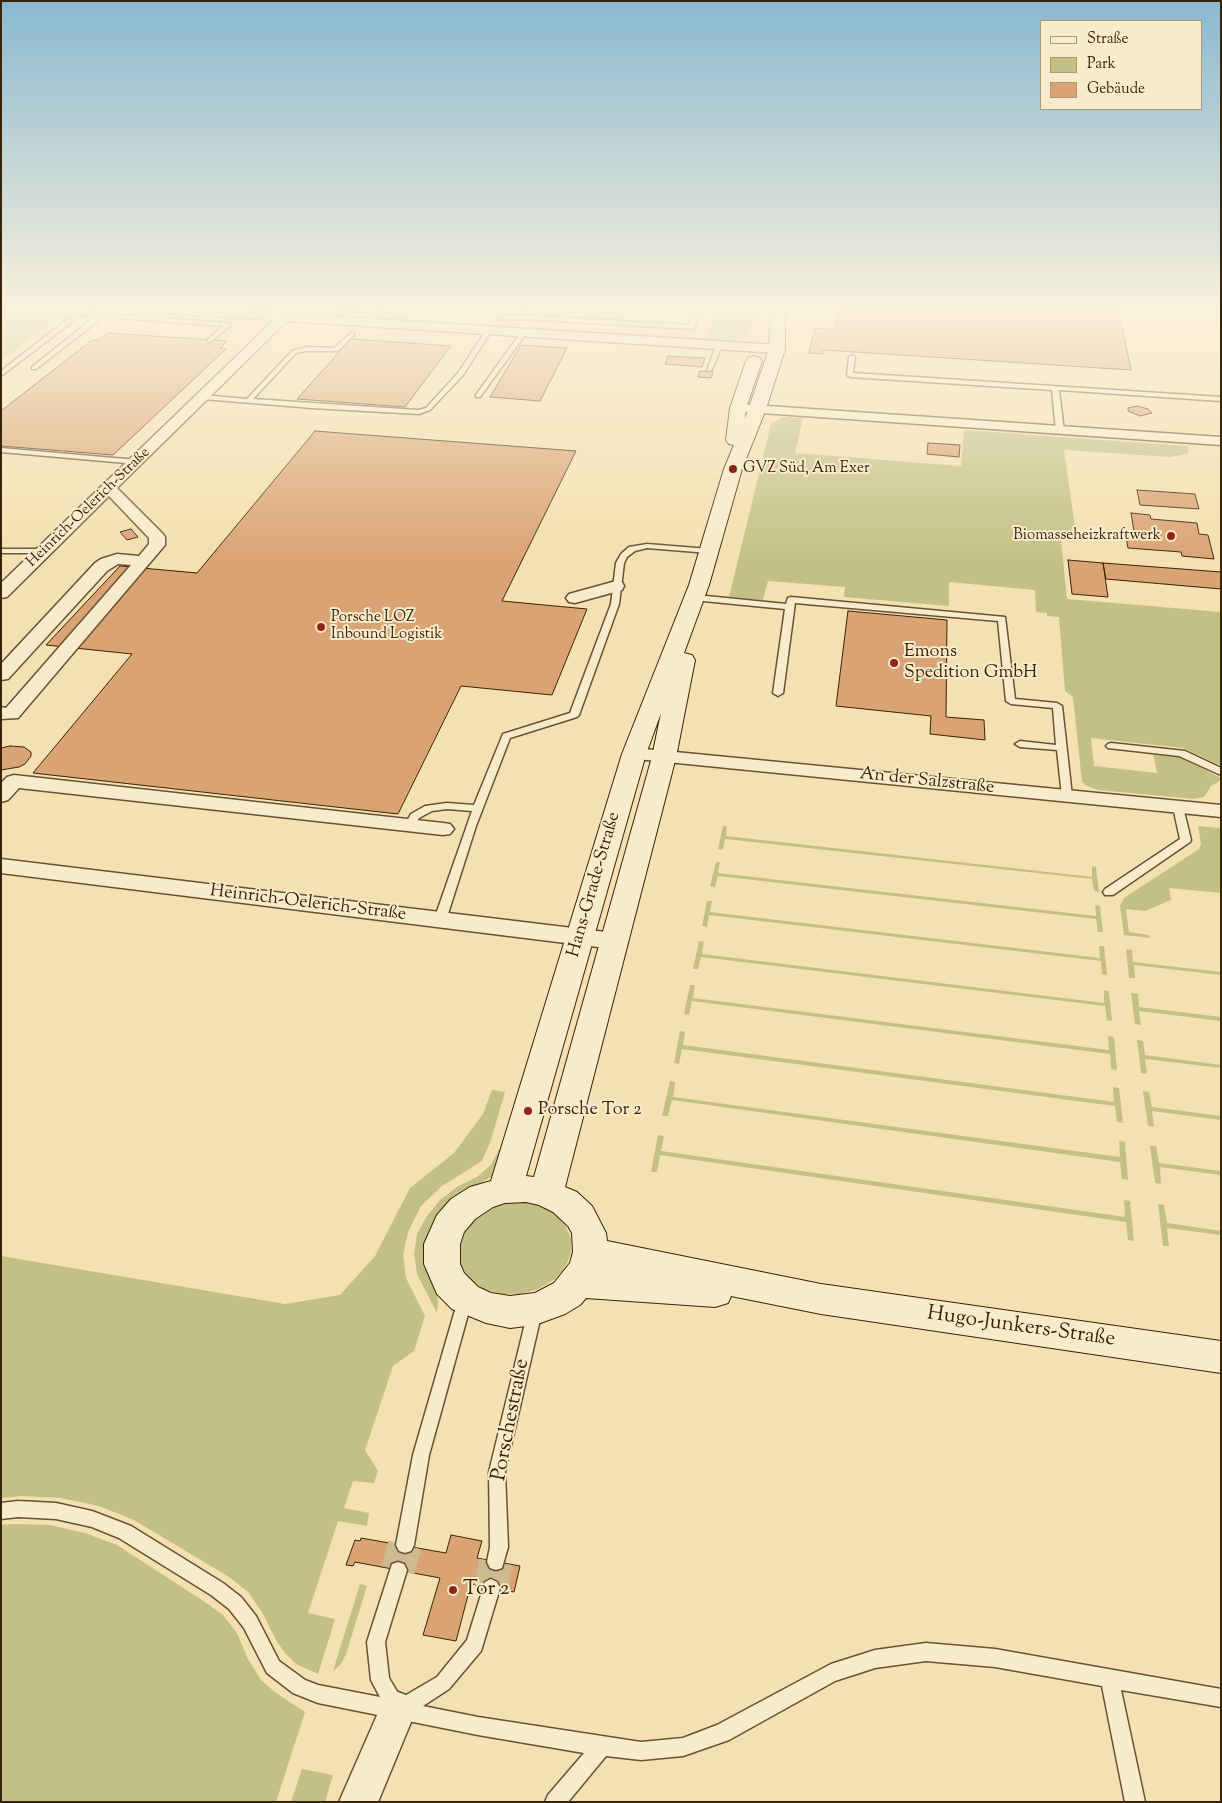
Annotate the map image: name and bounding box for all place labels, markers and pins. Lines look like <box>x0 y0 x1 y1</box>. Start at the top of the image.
place label: GVZ Süd, Am Exer <box>743 460 870 478</box>
marker: GVZ Süd, Am Exer <box>727 463 739 475</box>
place label: Biomasseheizkraftwerk <box>1013 527 1161 545</box>
marker: Biomasseheizkraftwerk <box>1165 530 1177 542</box>
place label: Porsche LOZ Inbound Logistik <box>331 609 442 644</box>
marker: Porsche LOZ Inbound Logistik <box>315 621 327 633</box>
place label: Emons Spedition GmbH <box>904 642 1037 684</box>
marker: Emons Spedition GmbH <box>888 657 900 669</box>
place label: Porsche Tor 2 <box>538 1100 642 1122</box>
marker: Porsche Tor 2 <box>522 1105 534 1117</box>
place label: Tor 2 <box>463 1577 510 1603</box>
marker: Tor 2 <box>447 1584 459 1596</box>

